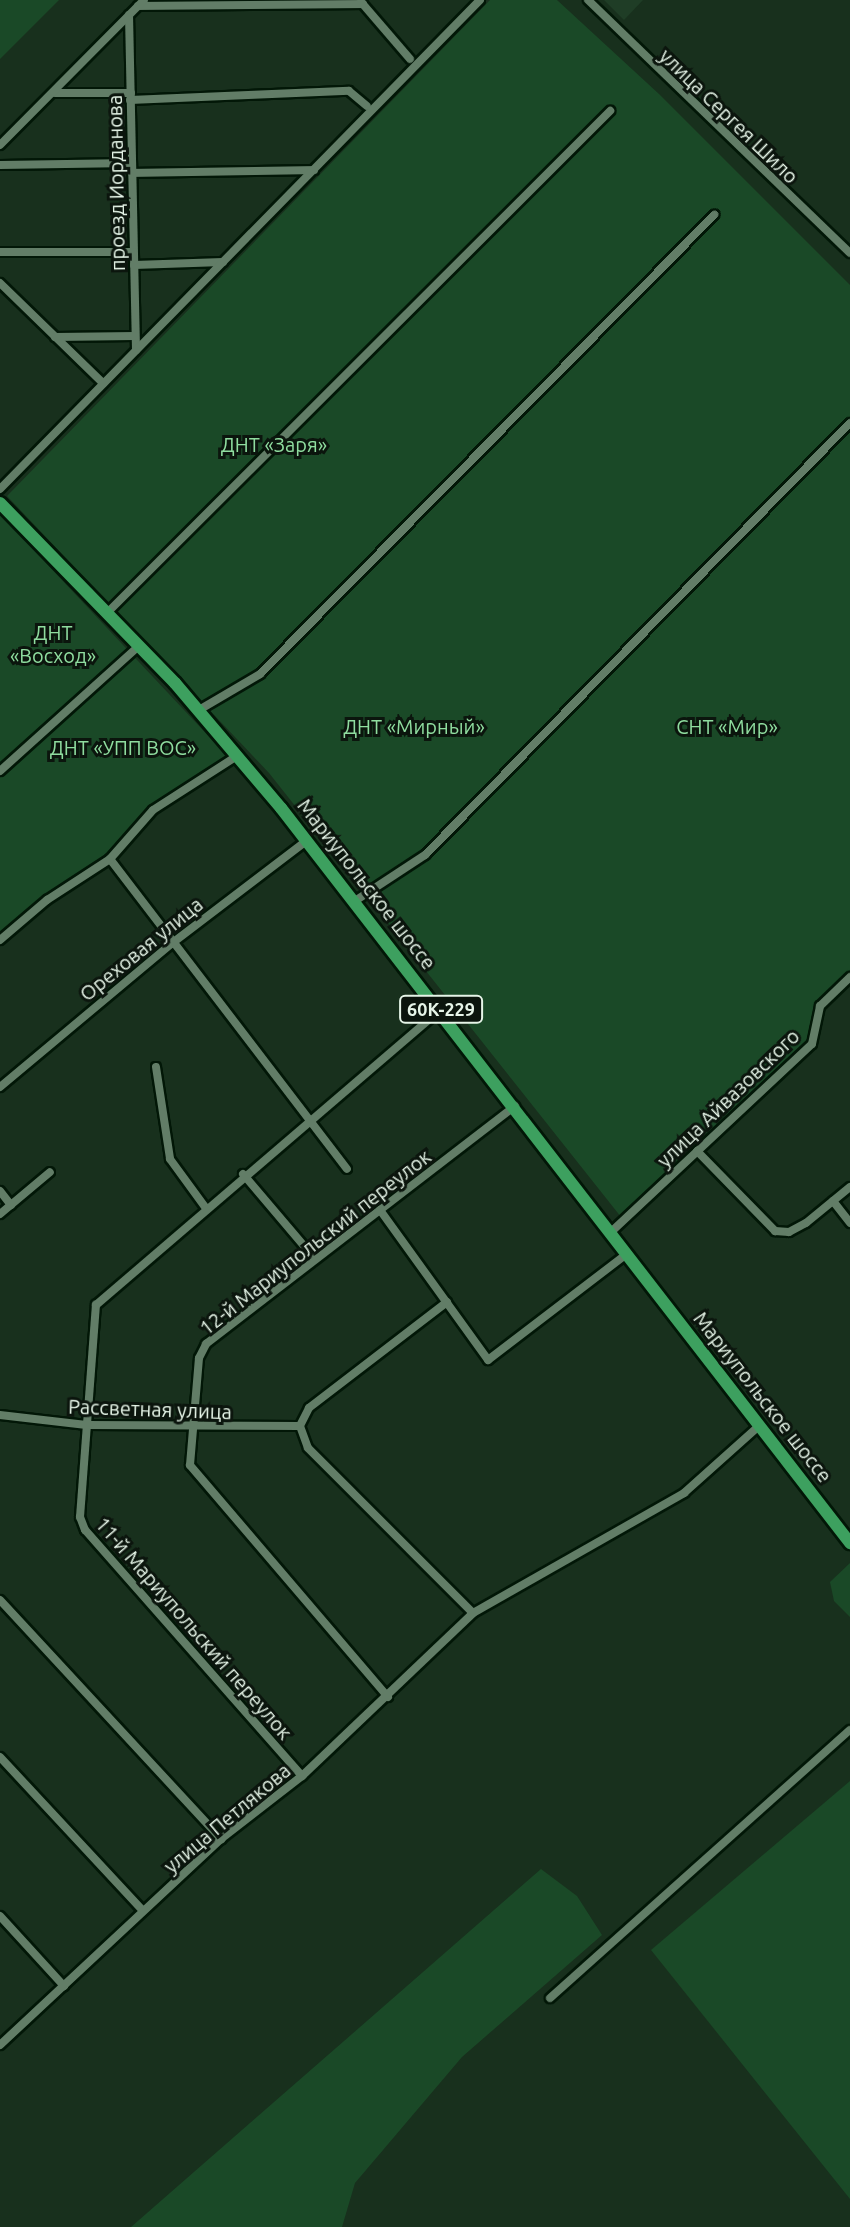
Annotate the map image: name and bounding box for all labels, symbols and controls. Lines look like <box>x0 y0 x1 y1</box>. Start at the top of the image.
street label: улица Сергея Шило <box>655 44 803 188</box>
street label: проезд Иорданова <box>102 95 130 271</box>
park label: ДНТ «Заря» <box>221 432 327 456</box>
park label: ДНТ «Восход» <box>10 621 96 668</box>
park label: ДНТ «Мирный» <box>343 714 485 738</box>
park label: СНТ «Мир» <box>676 714 778 738</box>
park label: ДНТ «УПП ВОС» <box>50 735 196 759</box>
street label: Мариупольское шоссе <box>293 794 441 974</box>
street label: Ореховая улица <box>75 892 207 1006</box>
road number: 60К-229 <box>399 995 483 1023</box>
street label: улица Айвазовского <box>652 1024 804 1172</box>
street label: 12-й Мариупольский переулок <box>195 1144 435 1340</box>
street label: Мариупольское шоссе <box>689 1307 837 1487</box>
street label: Рассветная улица <box>68 1394 232 1424</box>
street label: 11-й Мариупольский переулок <box>91 1512 297 1744</box>
street label: улица Петлякова <box>159 1758 295 1878</box>

